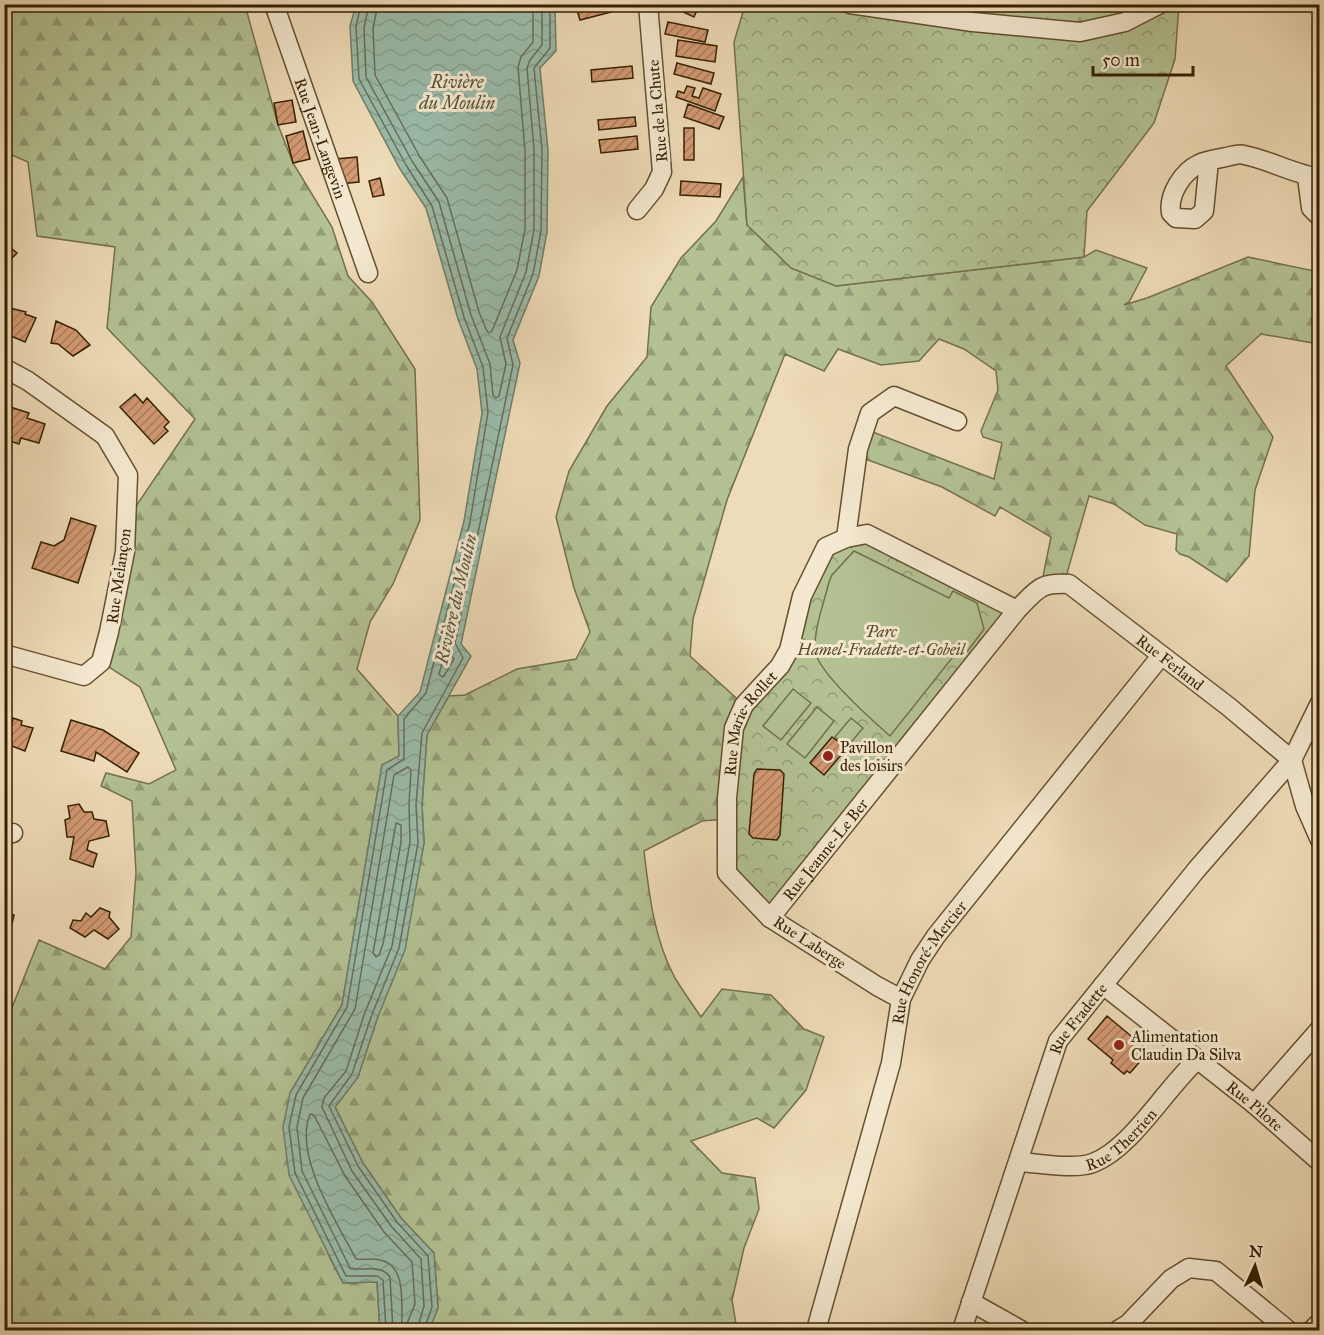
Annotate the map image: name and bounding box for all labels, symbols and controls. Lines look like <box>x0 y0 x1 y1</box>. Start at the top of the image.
scale bar <box>1093 39 1194 77</box>
text: 50 m <box>1102 49 1140 71</box>
street label: Rue de la Chute <box>644 58 671 163</box>
water label: Rivière du Moulin <box>418 71 495 114</box>
street label: Rue Jean-Langevin <box>290 75 350 201</box>
street label: Rue Melançon <box>102 527 135 625</box>
water label: Rivière du Moulin <box>430 531 482 667</box>
park label: Parc Hamel-Fradette-et-Gobeil <box>796 622 966 659</box>
street label: Rue Ferland <box>1132 630 1208 694</box>
street label: Rue Marie-Rollet <box>720 667 781 777</box>
place label: Pavillon des loisirs <box>840 738 903 775</box>
marker: Pavillon des loisirs <box>821 749 835 763</box>
street label: Rue Jeanne-Le Ber <box>779 795 872 904</box>
street label: Rue Honoré-Mercier <box>888 897 971 1025</box>
street label: Rue Laberge <box>769 912 850 974</box>
street label: Rue Fradette <box>1045 979 1111 1057</box>
place label: Alimentation Claudin Da Silva <box>1130 1027 1241 1064</box>
marker: Alimentation Claudin Da Silva <box>1112 1038 1126 1052</box>
street label: Rue Pilote <box>1222 1077 1287 1135</box>
street label: Rue Therrien <box>1083 1104 1161 1175</box>
north arrow <box>1225 1236 1285 1296</box>
text: N <box>1249 1242 1264 1262</box>

